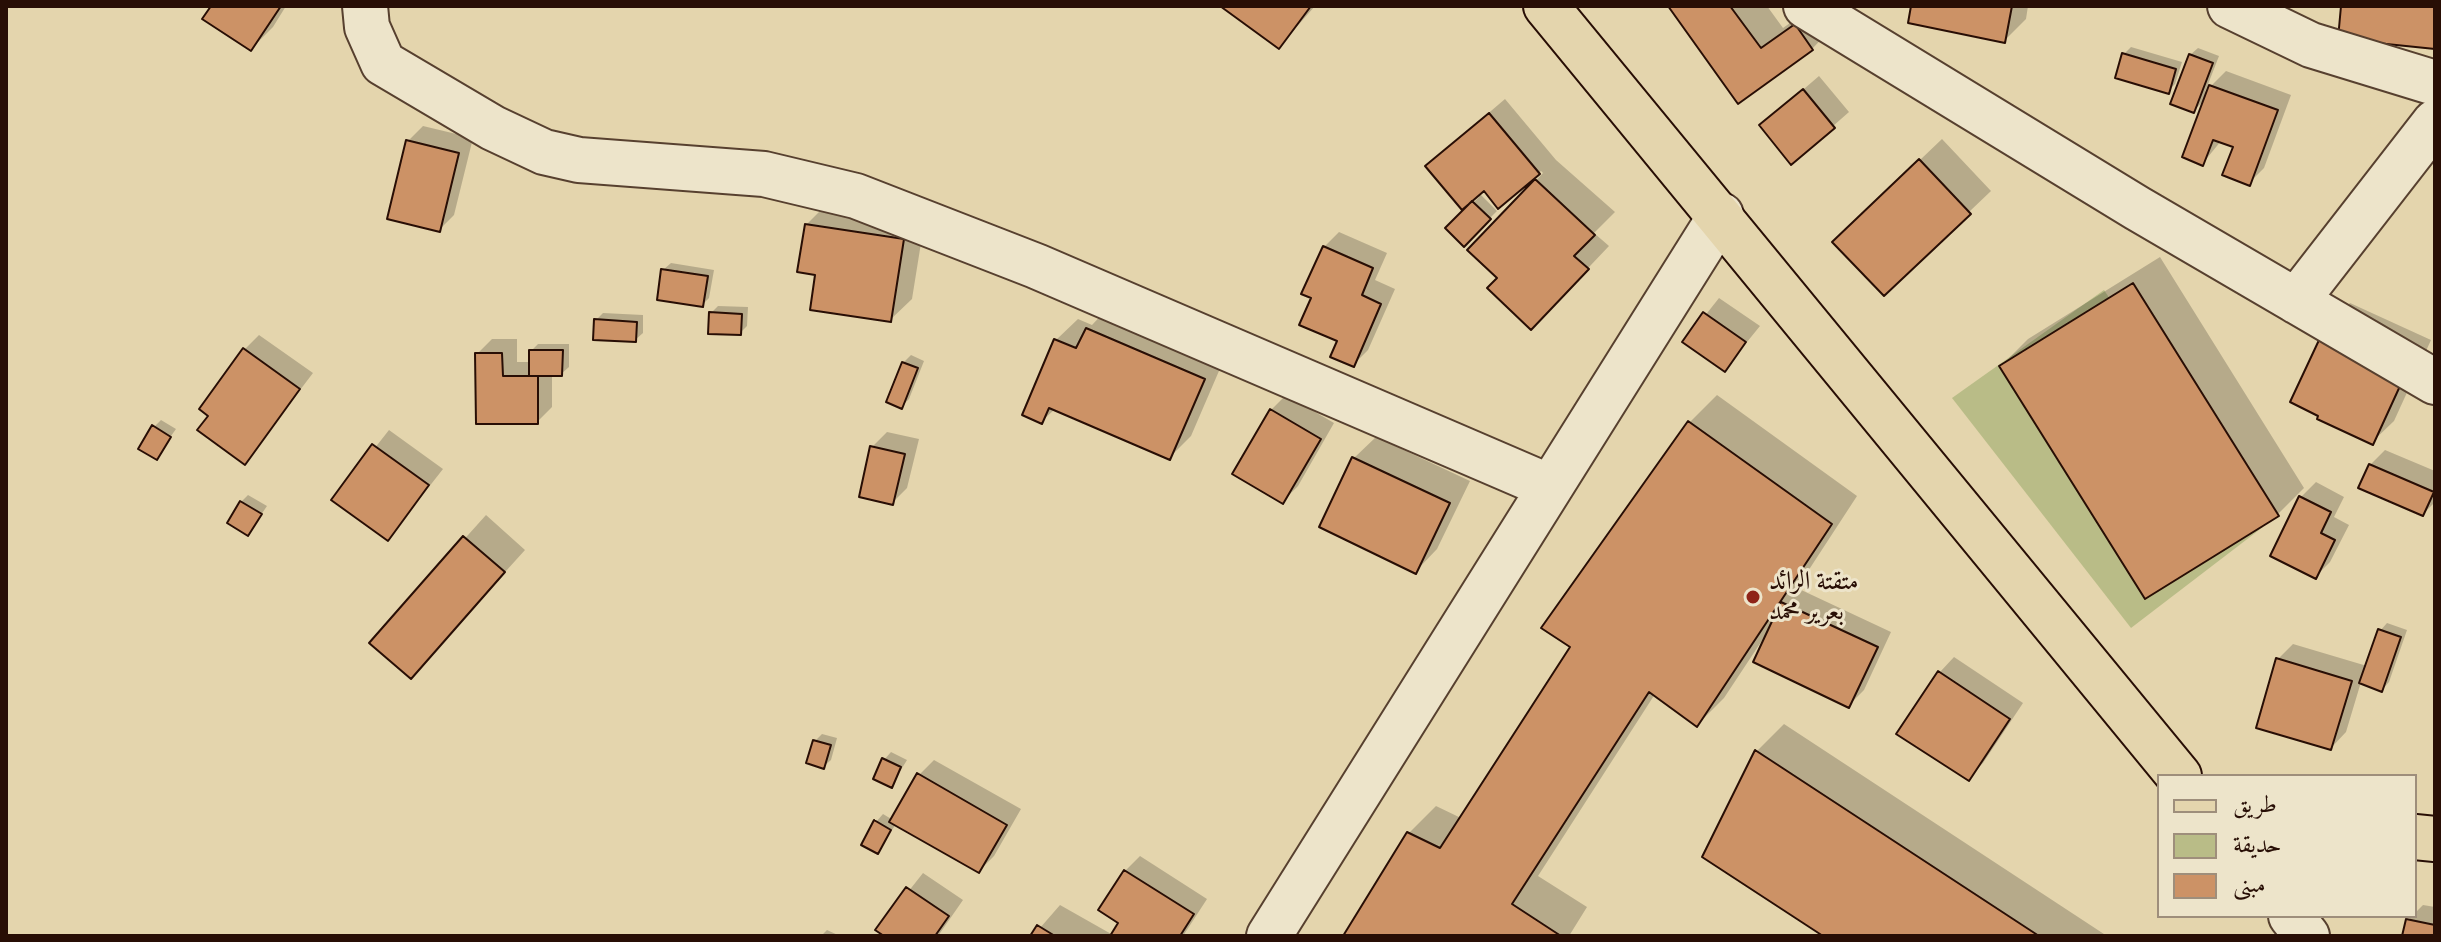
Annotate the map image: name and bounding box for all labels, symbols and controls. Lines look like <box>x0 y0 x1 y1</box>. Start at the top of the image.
place label: متقتة الرائد بعرير محمد <box>1769 566 1859 628</box>
marker: متقتة الرائد بعرير محمد <box>1744 588 1762 606</box>
legend <box>2157 774 2417 918</box>
text: طريق <box>2233 786 2277 821</box>
text: حديقة <box>2233 826 2282 861</box>
text: مبنى <box>2233 866 2266 901</box>

